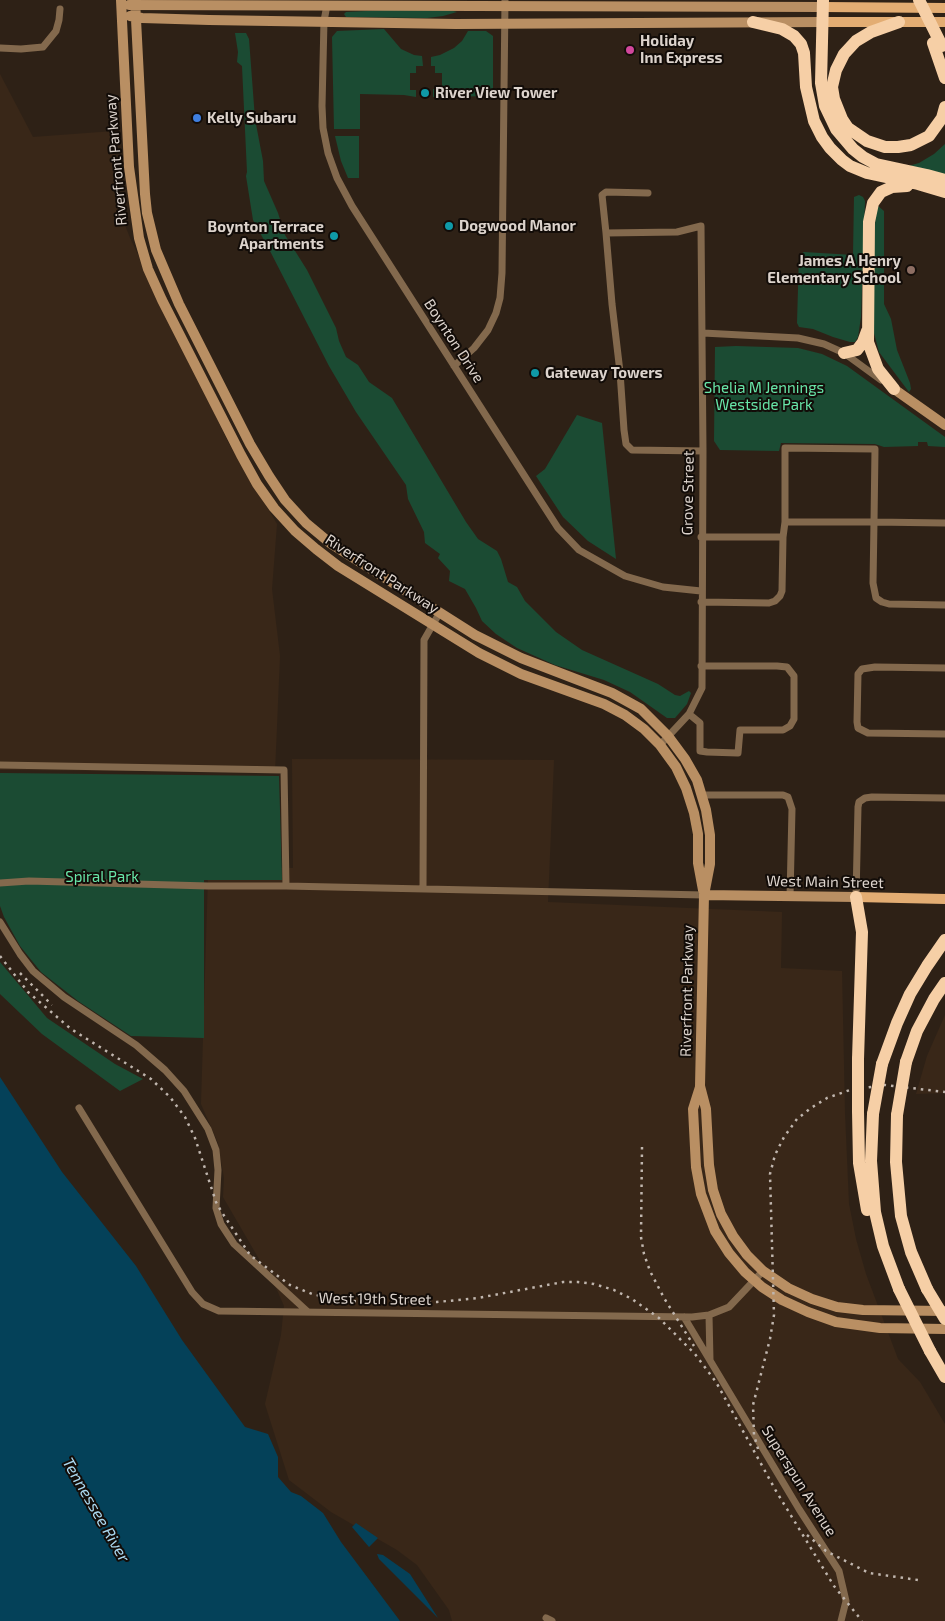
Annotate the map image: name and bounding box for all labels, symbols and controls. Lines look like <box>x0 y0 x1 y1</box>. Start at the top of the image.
place label: Holiday Inn Express <box>640 32 722 67</box>
marker: Holiday Inn Express <box>624 44 636 56</box>
place label: River View Tower <box>435 84 557 102</box>
marker: River View Tower <box>419 87 431 99</box>
street label: Riverfront Parkway <box>101 94 131 226</box>
place label: Kelly Subaru <box>207 109 296 127</box>
marker: Kelly Subaru <box>191 112 203 124</box>
place label: Dogwood Manor <box>459 217 576 235</box>
place label: Boynton Terrace Apartments <box>208 218 324 253</box>
marker: Dogwood Manor <box>443 220 455 232</box>
marker: Boynton Terrace Apartments <box>328 230 340 242</box>
place label: James A Henry Elementary School <box>767 252 901 287</box>
marker: James A Henry Elementary School <box>905 264 917 276</box>
street label: Boynton Drive <box>420 296 488 386</box>
place label: Gateway Towers <box>545 364 663 382</box>
marker: Gateway Towers <box>529 367 541 379</box>
park label: Shelia M Jennings Westside Park <box>704 379 824 414</box>
street label: Grove Street <box>678 451 698 535</box>
street label: Riverfront Parkway <box>322 531 442 617</box>
park label: Spiral Park <box>65 868 139 886</box>
street label: West Main Street <box>766 872 884 892</box>
street label: Riverfront Parkway <box>677 925 697 1057</box>
street label: West 19th Street <box>319 1289 431 1309</box>
street label: Superspun Avenue <box>758 1422 840 1540</box>
water label: Tennessee River <box>58 1454 134 1566</box>

